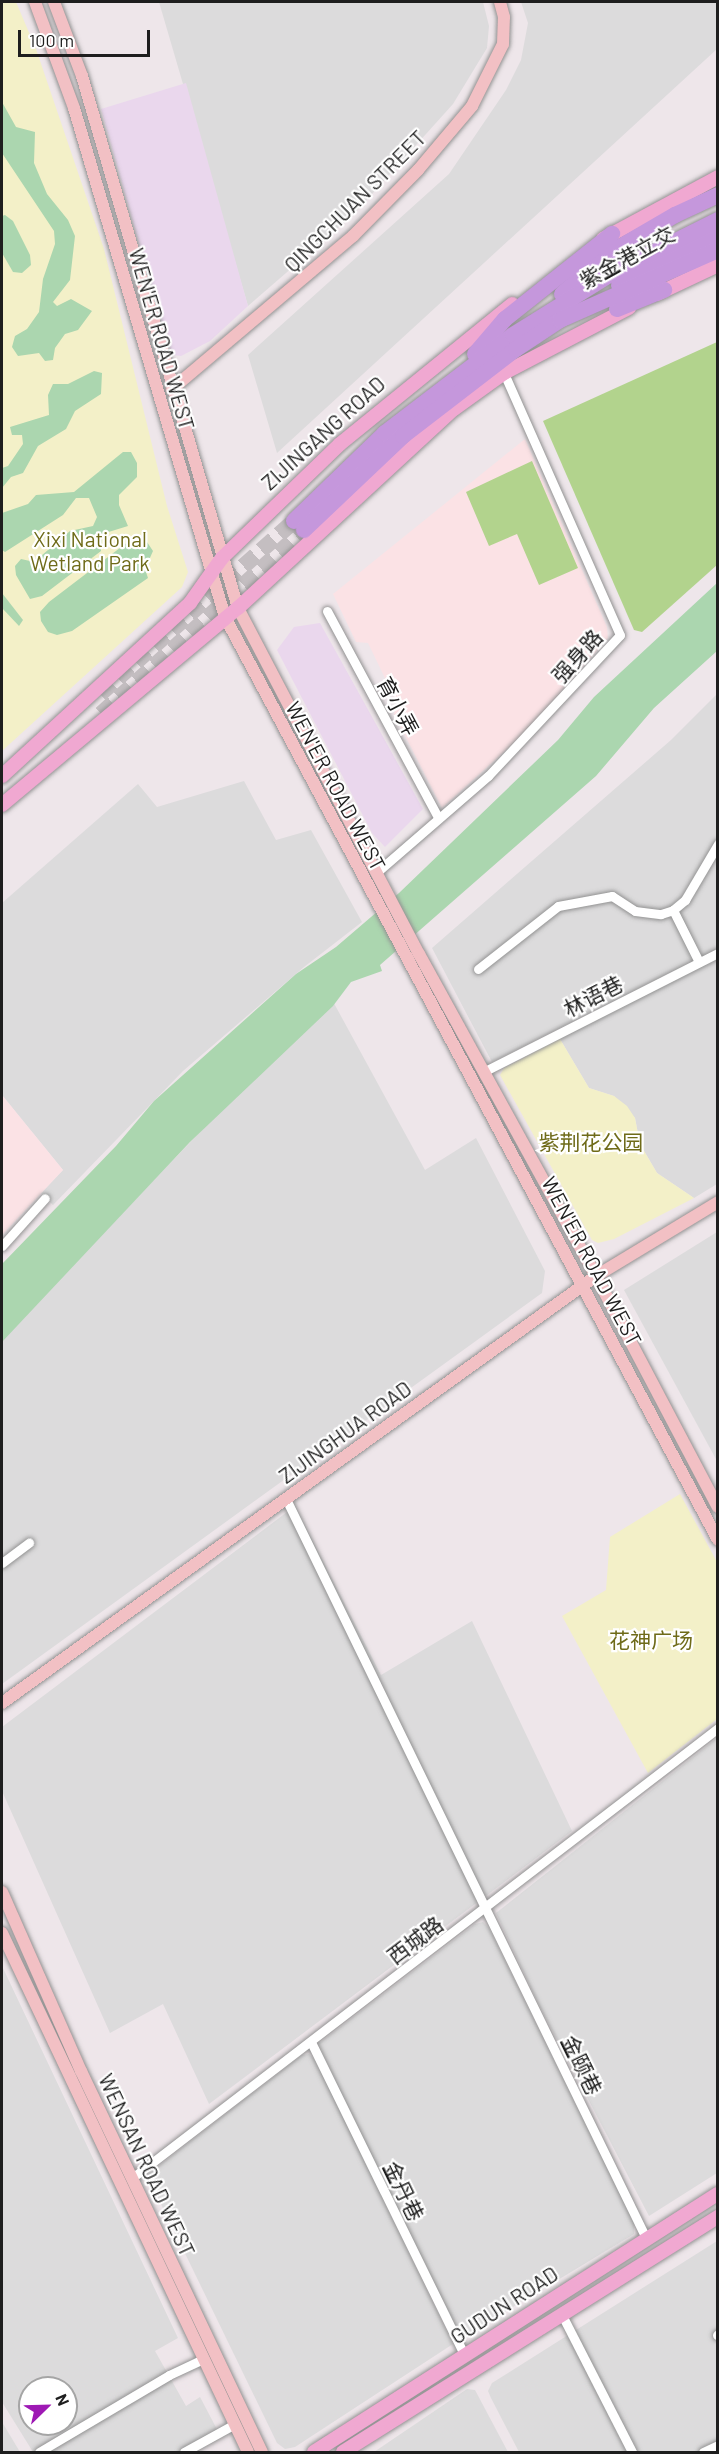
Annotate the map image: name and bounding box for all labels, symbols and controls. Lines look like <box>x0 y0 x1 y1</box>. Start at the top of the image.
scale bar <box>21 18 153 56</box>
text: 100 m <box>29 29 74 51</box>
street label: QINGCHUAN STREET <box>279 125 431 277</box>
street label: 紫金港立交 <box>575 221 679 293</box>
street label: WEN'ER ROAD WEST <box>124 245 200 433</box>
street label: ZIJINGANG ROAD <box>256 371 390 495</box>
park label: Xixi National Wetland Park <box>30 526 150 576</box>
street label: 强身路 <box>547 624 607 688</box>
street label: 育小弄 <box>372 672 424 740</box>
street label: WEN'ER ROAD WEST <box>281 697 391 875</box>
street label: 林语巷 <box>559 970 627 1022</box>
park label: 紫荆花公园 <box>539 1129 643 1155</box>
street label: WEN'ER ROAD WEST <box>537 1172 647 1350</box>
street label: ZIJINGHUA ROAD <box>274 1376 416 1488</box>
park label: 花神广场 <box>609 1627 693 1653</box>
street label: 西城路 <box>382 1911 448 1969</box>
street label: 金颐巷 <box>557 2031 607 2099</box>
street label: WENSAN ROAD WEST <box>94 2070 200 2260</box>
street label: 金丹巷 <box>379 2157 429 2225</box>
street label: GUDUN ROAD <box>446 2261 562 2349</box>
north arrow <box>18 2376 78 2436</box>
text: N <box>52 2391 74 2408</box>

